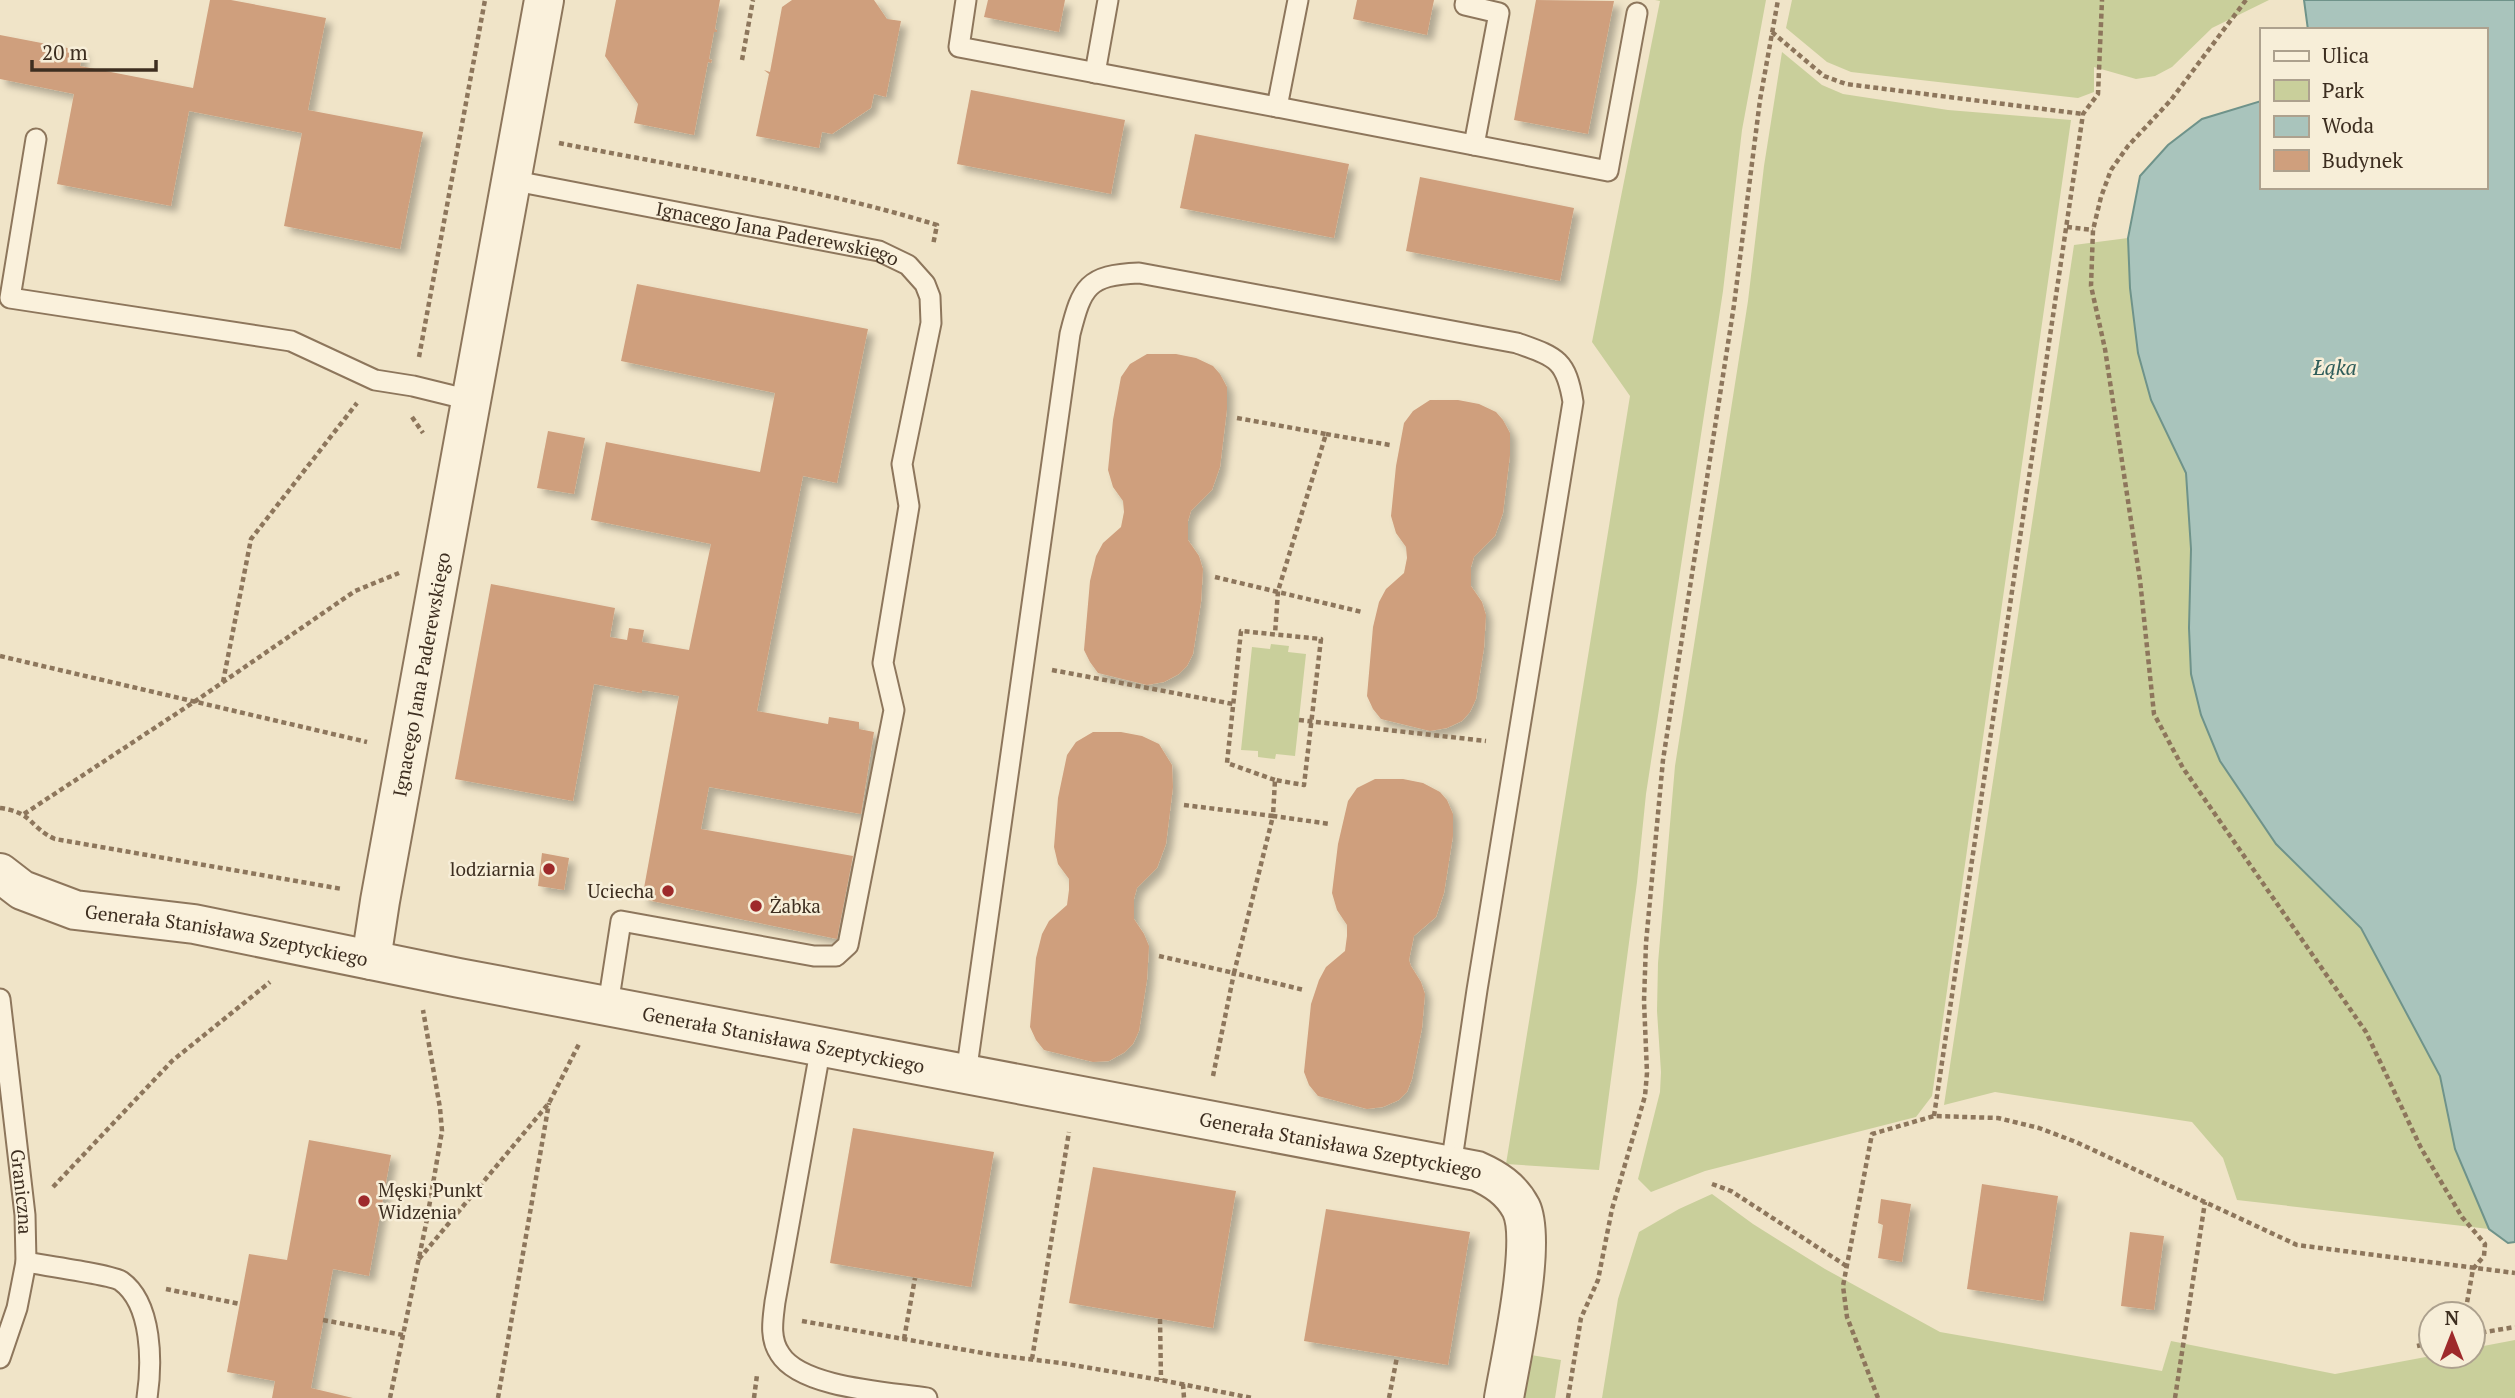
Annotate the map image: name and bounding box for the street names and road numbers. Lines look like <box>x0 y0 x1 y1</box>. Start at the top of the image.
street label: Ignacego Jana Paderewskiego <box>654 195 904 271</box>
street label: Ignacego Jana Paderewskiego <box>386 550 455 799</box>
street label: Generała Stanisława Szeptyckiego <box>84 898 370 971</box>
street label: Generała Stanisława Szeptyckiego <box>640 1000 927 1078</box>
street label: Generała Stanisława Szeptyckiego <box>1197 1106 1484 1184</box>
street label: Graniczna <box>5 1148 38 1235</box>

